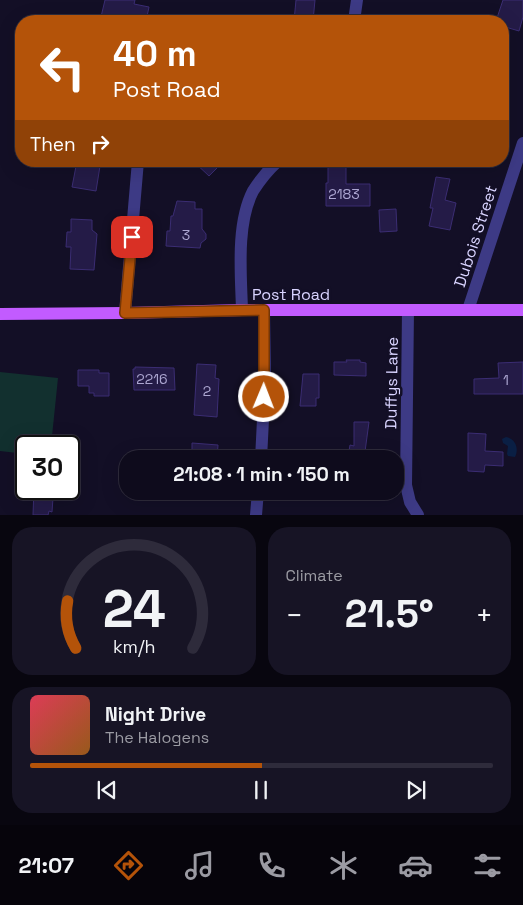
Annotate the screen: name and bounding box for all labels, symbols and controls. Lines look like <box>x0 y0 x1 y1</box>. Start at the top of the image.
text: 40 m <box>113 32 197 76</box>
icon: left <box>30 35 95 100</box>
text: Post Road <box>113 75 221 103</box>
icon: right <box>86 130 114 158</box>
text: Then <box>30 132 76 157</box>
street label: Dubois Street <box>449 183 502 290</box>
house number: 2183 <box>328 185 360 203</box>
pin <box>111 216 153 258</box>
icon: arrive <box>118 223 146 251</box>
house number: 3 <box>182 226 190 244</box>
street label: Post Road <box>252 284 330 305</box>
street label: Duffys Lane <box>380 337 403 429</box>
house number: 2216 <box>136 370 168 388</box>
position arrow <box>237 370 289 422</box>
house number: 1 <box>503 371 509 389</box>
house number: 2 <box>203 382 211 400</box>
speed limit sign: 30 <box>15 435 80 500</box>
text: 21:08 · 1 min · 150 m <box>173 462 350 487</box>
text: Climate <box>286 565 343 586</box>
text: 24 <box>102 576 165 642</box>
text: 21.5° <box>345 590 434 638</box>
text: − <box>286 597 303 633</box>
text: + <box>476 597 493 633</box>
text: km/h <box>112 635 155 658</box>
text: Night Drive <box>105 702 206 727</box>
text: The Halogens <box>105 727 209 748</box>
icon: previous <box>93 776 121 804</box>
icon: pause <box>247 776 275 804</box>
icon: next <box>402 776 430 804</box>
icon: directions <box>111 848 146 883</box>
icon: music <box>182 848 217 883</box>
icon: phone <box>254 848 289 883</box>
icon: climate <box>326 848 361 883</box>
icon: car <box>398 848 433 883</box>
icon: filters <box>470 848 505 883</box>
text: 21:07 <box>18 851 74 879</box>

